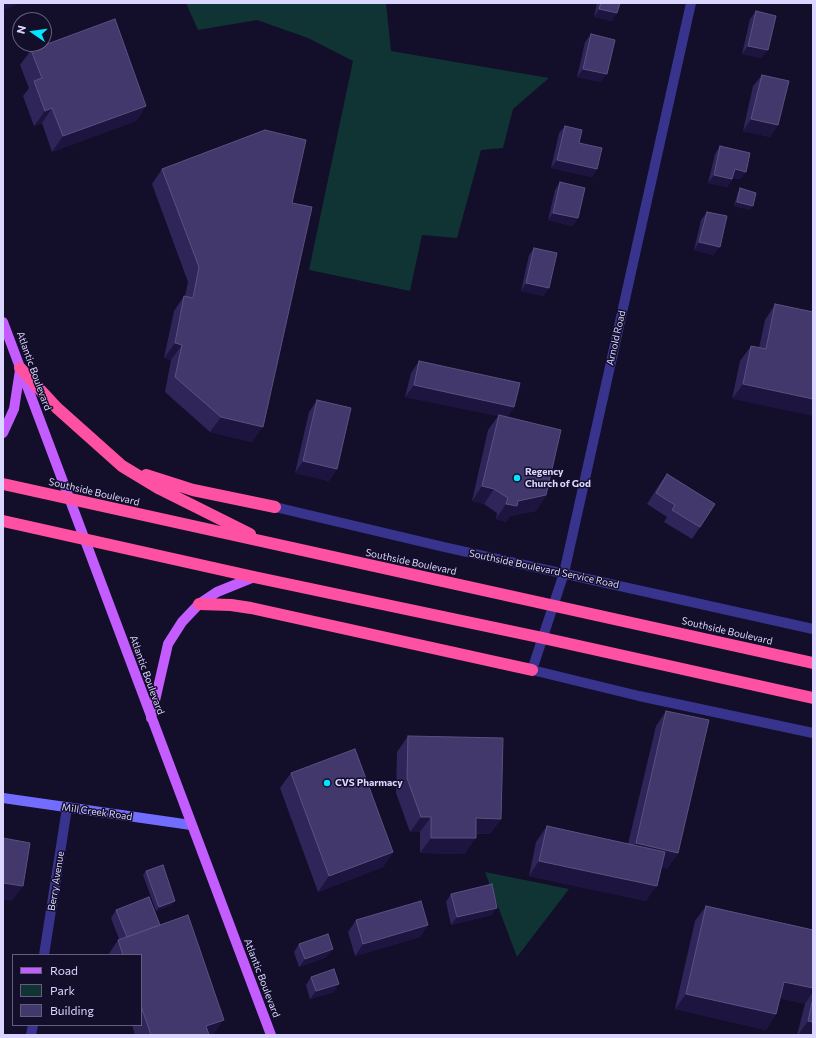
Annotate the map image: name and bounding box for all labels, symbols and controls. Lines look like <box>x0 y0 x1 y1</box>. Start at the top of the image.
north arrow <box>12 12 52 52</box>
text: N <box>14 24 28 35</box>
street label: Arnold Road <box>604 309 628 367</box>
street label: Atlantic Boulevard <box>14 330 54 412</box>
place label: Regency Church of God <box>525 466 591 490</box>
marker: Regency Church of God <box>512 473 522 483</box>
street label: Southside Boulevard <box>47 476 141 508</box>
street label: Southside Boulevard <box>364 546 458 578</box>
street label: Southside Boulevard Service Road <box>468 547 620 591</box>
street label: Southside Boulevard <box>680 615 774 647</box>
street label: Atlantic Boulevard <box>127 634 167 716</box>
place label: CVS Pharmacy <box>335 777 403 789</box>
marker: CVS Pharmacy <box>322 778 332 788</box>
street label: Mill Creek Road <box>61 801 133 823</box>
street label: Berry Avenue <box>45 850 67 912</box>
street label: Atlantic Boulevard <box>241 937 283 1019</box>
legend <box>12 954 142 1026</box>
text: Road <box>50 963 78 977</box>
text: Park <box>50 983 75 997</box>
text: Building <box>50 1003 94 1017</box>

